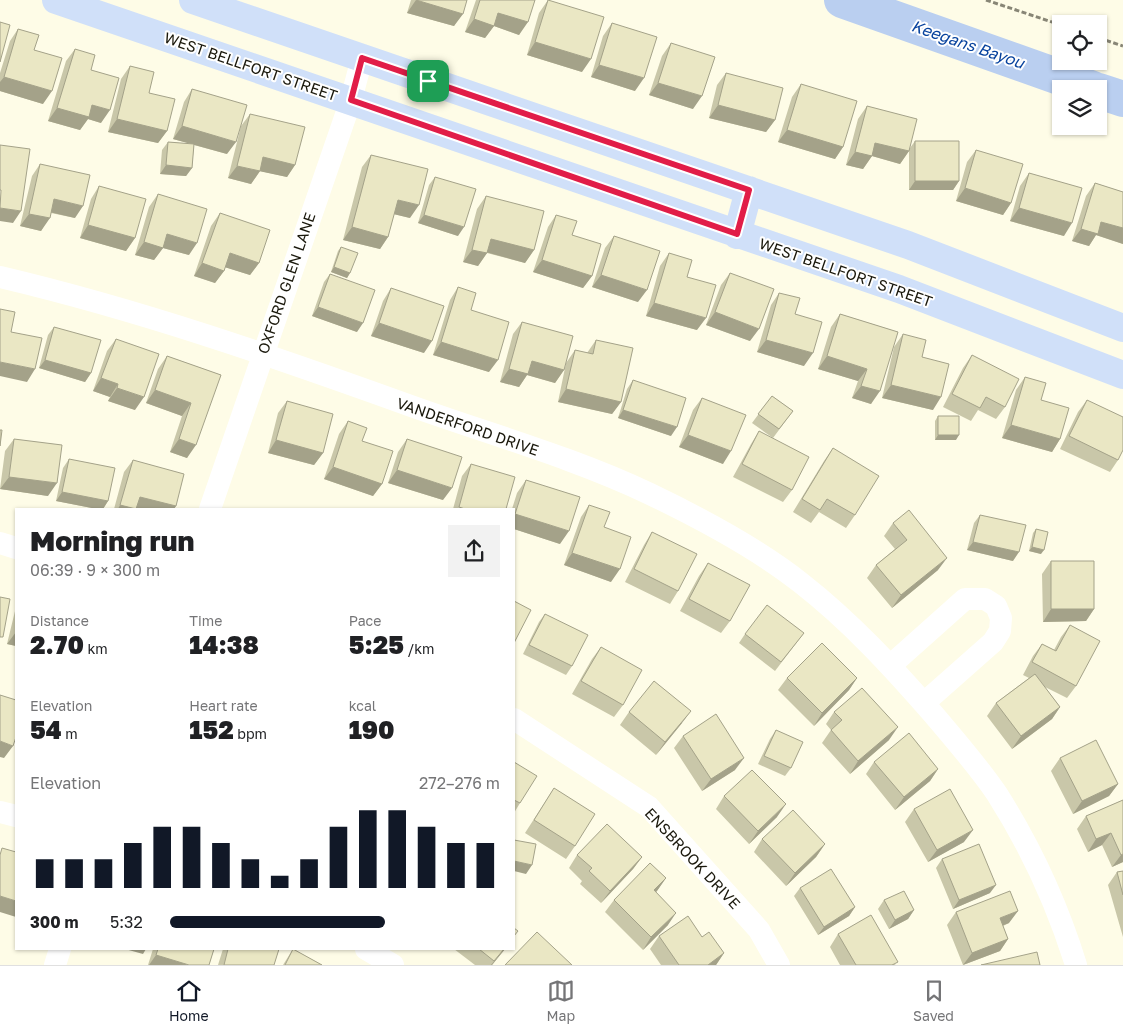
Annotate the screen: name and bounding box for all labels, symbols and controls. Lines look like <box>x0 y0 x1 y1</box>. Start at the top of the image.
water label: Keegans Bayou <box>909 15 1028 73</box>
map controls <box>1052 15 1107 135</box>
button: locate <box>1052 15 1107 70</box>
street label: WEST BELLFORT STREET <box>162 28 340 104</box>
pin <box>407 60 449 102</box>
icon: arrive <box>414 67 442 95</box>
button: layers <box>1052 80 1107 135</box>
street label: OXFORD GLEN LANE <box>253 210 319 356</box>
street label: WEST BELLFORT STREET <box>757 234 935 310</box>
street label: VANDERFORD DRIVE <box>395 393 541 459</box>
text: Morning run <box>30 524 194 557</box>
button: share <box>448 525 500 577</box>
text: 06:39 · 9 × 300 m <box>30 560 160 580</box>
text: Distance <box>30 612 89 629</box>
text: Time <box>189 612 222 629</box>
text: Pace <box>349 612 381 629</box>
text: 2.70 <box>30 629 84 660</box>
text: 14:38 <box>189 629 259 660</box>
text: 5:25 <box>349 629 404 660</box>
text: km <box>84 640 108 657</box>
text: /km <box>404 640 434 657</box>
text: Elevation <box>30 697 92 714</box>
text: Heart rate <box>189 697 258 714</box>
text: kcal <box>349 697 376 714</box>
text: 54 <box>30 714 62 745</box>
text: 152 <box>189 714 234 745</box>
text: 190 <box>349 714 395 745</box>
text: m <box>62 725 78 742</box>
text: bpm <box>234 725 267 742</box>
text: Elevation <box>30 773 101 793</box>
text: 272–276 m <box>419 773 500 793</box>
street label: ENSBROOK DRIVE <box>642 804 744 912</box>
text: 300 m <box>30 912 79 932</box>
text: 5:32 <box>110 912 143 932</box>
tab: Home <box>169 977 209 1024</box>
tab: Map <box>547 977 575 1024</box>
tab: Saved <box>913 977 954 1024</box>

